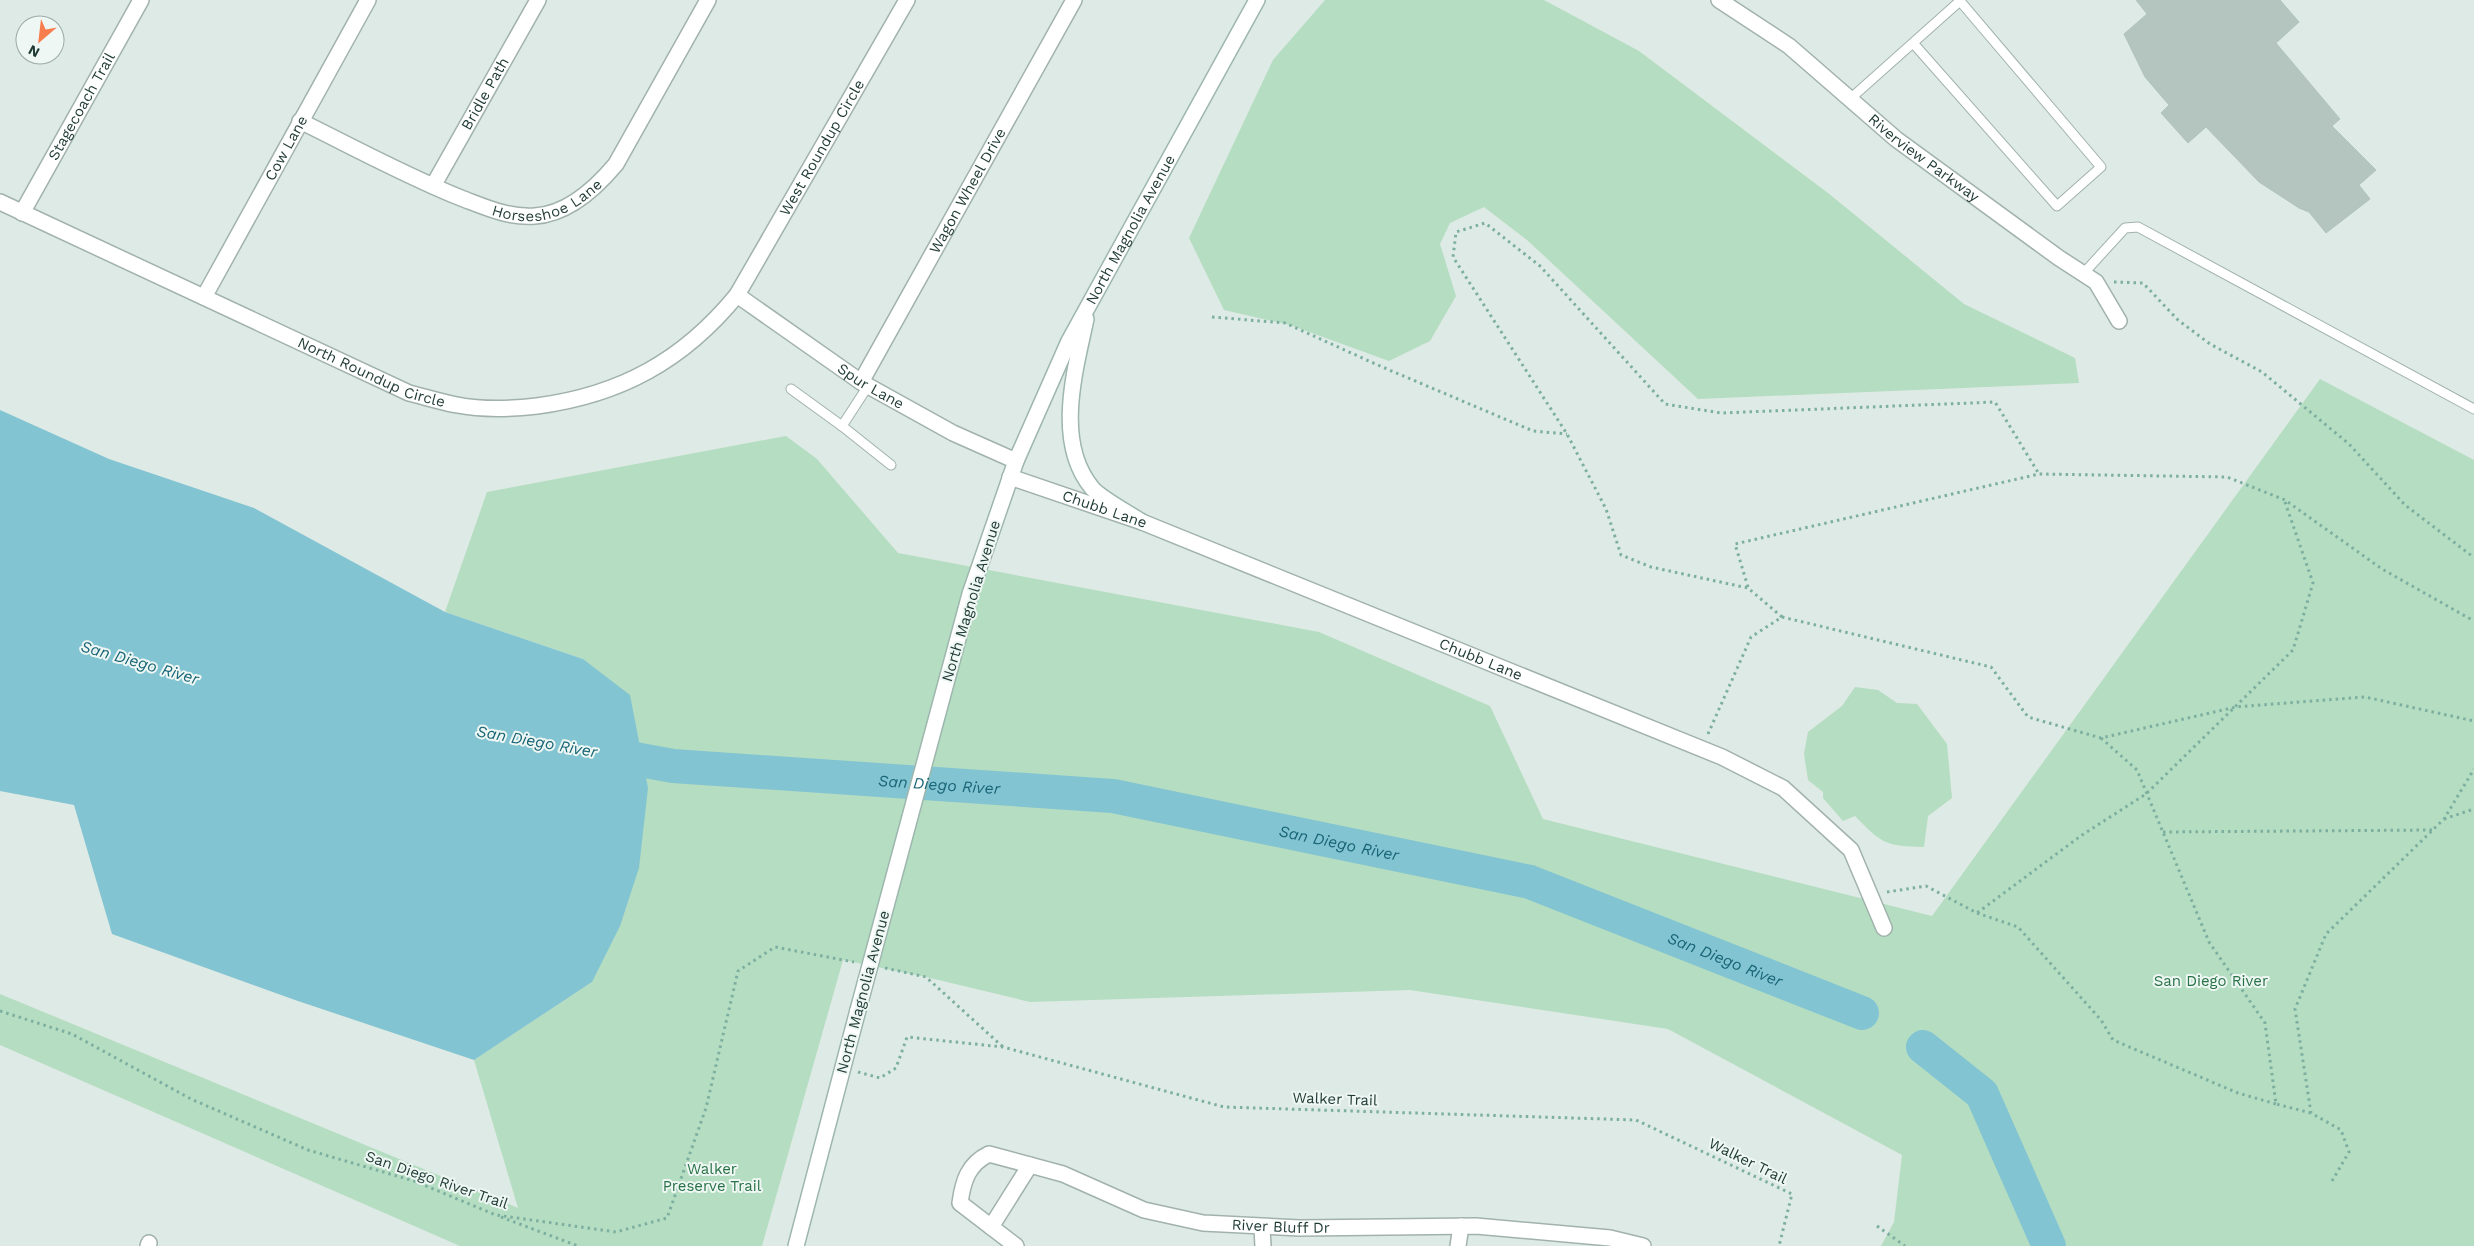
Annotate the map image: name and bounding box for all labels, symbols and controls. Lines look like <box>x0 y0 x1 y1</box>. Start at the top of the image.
north arrow <box>15 15 65 65</box>
text: N <box>26 42 42 61</box>
street label: Stagecoach Trail <box>44 49 119 163</box>
street label: Bridle Path <box>457 54 513 133</box>
street label: West Roundup Circle <box>776 76 868 219</box>
street label: Riverview Parkway <box>1865 110 1983 206</box>
street label: Cow Lane <box>261 112 311 184</box>
street label: Wagon Wheel Drive <box>925 125 1010 257</box>
street label: North Magnolia Avenue <box>1082 152 1179 308</box>
street label: Horseshoe Lane <box>490 175 606 225</box>
street label: North Roundup Circle <box>295 333 447 411</box>
street label: Spur Lane <box>834 359 907 413</box>
street label: Chubb Lane <box>1060 487 1150 532</box>
street label: North Magnolia Avenue <box>938 518 1004 684</box>
street label: Chubb Lane <box>1437 634 1525 684</box>
water label: San Diego River <box>79 637 202 689</box>
water label: San Diego River <box>475 722 599 762</box>
water label: San Diego River <box>877 771 1001 798</box>
water label: San Diego River <box>1277 821 1401 865</box>
street label: North Magnolia Avenue <box>833 909 893 1075</box>
water label: San Diego River <box>1665 928 1786 991</box>
park label: San Diego River <box>2154 972 2268 990</box>
street label: Walker Trail <box>1292 1089 1378 1109</box>
street label: Walker Trail <box>1706 1134 1791 1188</box>
street label: San Diego River Trail <box>363 1147 511 1213</box>
park label: Walker Preserve Trail <box>663 1160 762 1195</box>
street label: River Bluff Dr <box>1231 1215 1330 1237</box>

